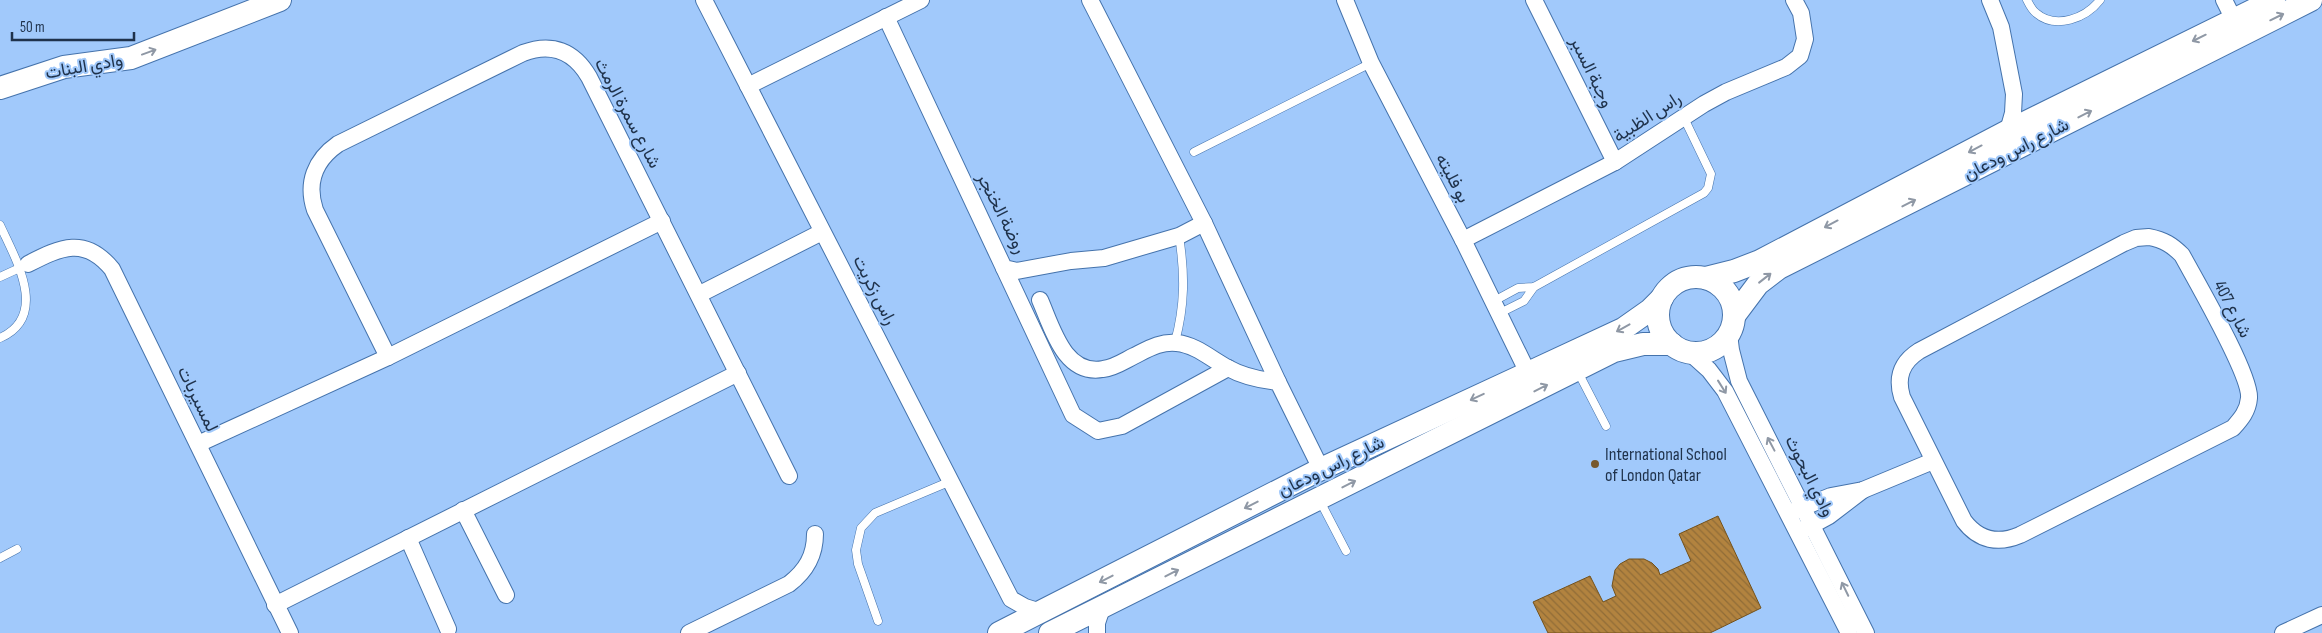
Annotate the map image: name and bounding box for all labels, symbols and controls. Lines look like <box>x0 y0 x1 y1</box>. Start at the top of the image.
scale bar <box>12 10 135 42</box>
one-way arrow <box>2269 12 2284 21</box>
text: 50 m <box>20 18 45 37</box>
street label: وجبة السبر <box>1565 32 1618 111</box>
one-way arrow <box>2192 34 2207 43</box>
one-way arrow <box>140 47 156 56</box>
street label: وادي البنات <box>44 49 125 88</box>
street label: شارع سمرة الرمث <box>589 55 665 172</box>
street label: راس الظبية <box>1609 88 1685 147</box>
one-way arrow <box>2077 109 2092 118</box>
street label: شارع راس ودعان <box>1960 114 2073 186</box>
one-way arrow <box>1968 145 1983 154</box>
street label: بو فليته <box>1431 150 1474 207</box>
street label: روضة الخنجر <box>972 168 1031 257</box>
one-way arrow <box>1901 198 1916 208</box>
one-way arrow <box>1824 219 1839 229</box>
street label: راس زكريت <box>848 252 901 328</box>
one-way arrow <box>1758 273 1771 284</box>
street label: شارع 407 <box>2208 277 2256 342</box>
one-way arrow <box>1616 323 1631 333</box>
street label: لمسيربات <box>173 363 222 435</box>
one-way arrow <box>1718 380 1728 394</box>
one-way arrow <box>1533 383 1548 392</box>
one-way arrow <box>1469 393 1484 403</box>
street label: شارع راس ودعان <box>1275 432 1388 502</box>
street label: وادي البحوث <box>1777 432 1839 522</box>
one-way arrow <box>1766 437 1776 452</box>
place label: International School of London Qatar <box>1605 444 1727 486</box>
marker: International School of London Qatar <box>1589 458 1601 470</box>
one-way arrow <box>1341 479 1356 488</box>
one-way arrow <box>1244 501 1259 510</box>
one-way arrow <box>1164 567 1179 577</box>
one-way arrow <box>1099 575 1114 584</box>
one-way arrow <box>1840 582 1849 597</box>

